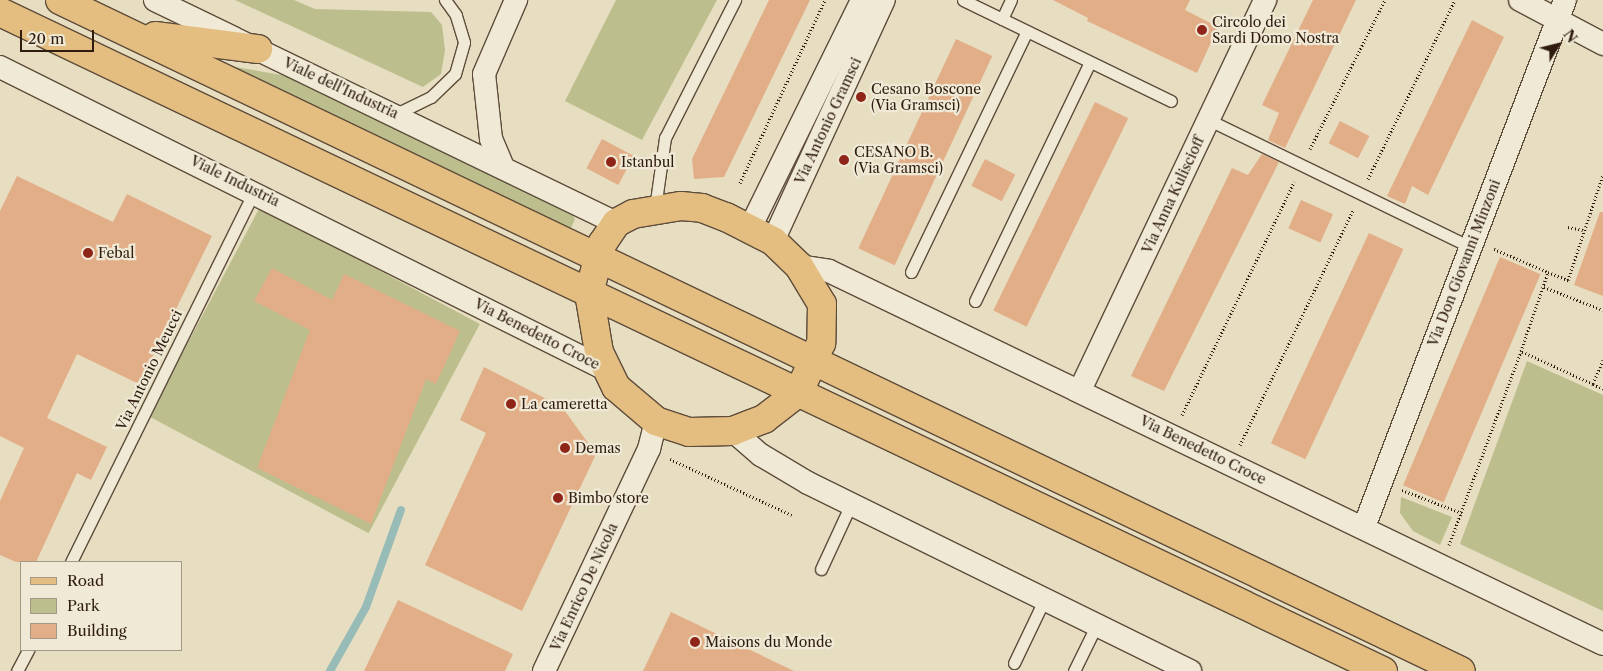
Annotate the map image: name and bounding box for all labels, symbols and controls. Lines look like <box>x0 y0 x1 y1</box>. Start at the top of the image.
place label: Circolo dei Sardi Domo Nostra <box>1212 14 1339 46</box>
scale bar <box>22 20 96 52</box>
north arrow <box>1533 20 1583 70</box>
marker: Circolo dei Sardi Domo Nostra <box>1196 24 1208 36</box>
text: N <box>1559 26 1581 46</box>
text: 20 m <box>28 29 64 48</box>
street label: Viale dell'Industria <box>281 54 401 122</box>
street label: Via Antonio Gramsci <box>791 55 865 187</box>
place label: Cesano Boscone (Via Gramsci) <box>871 81 981 114</box>
marker: Cesano Boscone (Via Gramsci) <box>855 91 867 103</box>
street label: Via Anna Kuliscioff <box>1138 133 1208 257</box>
place label: CESANO B. (Via Gramsci) <box>854 144 943 176</box>
street label: Viale Industria <box>188 152 282 210</box>
place label: Istanbul <box>621 154 675 170</box>
marker: CESANO B. (Via Gramsci) <box>838 154 850 166</box>
marker: Istanbul <box>605 156 617 168</box>
street label: Via Don Giovanni Minzoni <box>1424 177 1504 349</box>
place label: Febal <box>98 245 134 261</box>
marker: Febal <box>82 247 94 259</box>
street label: Via Benedetto Croce <box>471 295 603 373</box>
street label: Via Antonio Meucci <box>112 307 186 433</box>
place label: La cameretta <box>521 396 608 412</box>
marker: La cameretta <box>505 398 517 410</box>
street label: Via Benedetto Croce <box>1137 412 1269 488</box>
place label: Demas <box>575 440 621 456</box>
marker: Demas <box>559 442 571 454</box>
place label: Bimbo store <box>568 490 649 506</box>
marker: Bimbo store <box>552 492 564 504</box>
street label: Via Enrico De Nicola <box>547 520 621 654</box>
legend <box>20 561 182 651</box>
text: Road <box>67 571 104 590</box>
text: Park <box>67 596 100 615</box>
text: Building <box>67 621 127 640</box>
place label: Maisons du Monde <box>705 634 832 650</box>
marker: Maisons du Monde <box>689 636 701 648</box>

